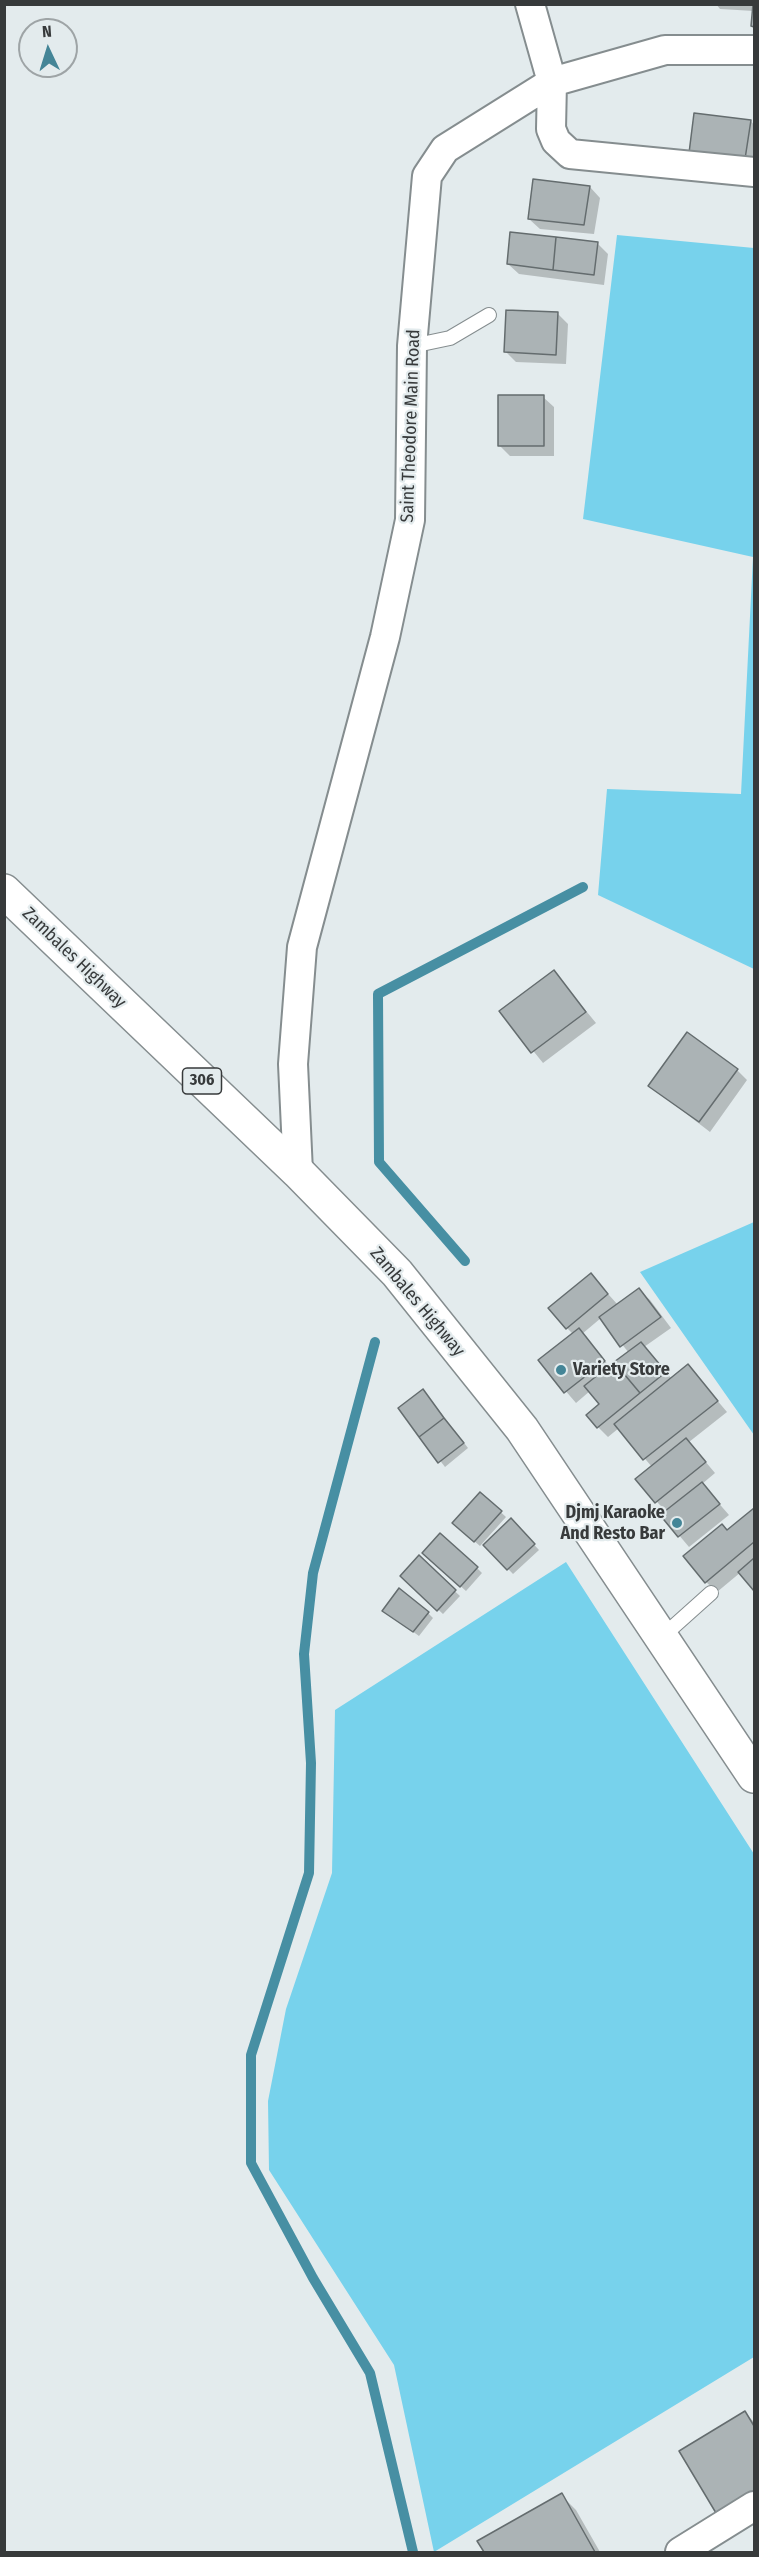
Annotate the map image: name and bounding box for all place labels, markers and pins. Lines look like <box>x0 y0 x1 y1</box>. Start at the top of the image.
place label: Variety Store <box>573 1359 670 1381</box>
marker: Variety Store <box>554 1363 568 1377</box>
place label: Djmj Karaoke And Resto Bar <box>560 1502 665 1544</box>
marker: Djmj Karaoke And Resto Bar <box>670 1516 684 1530</box>

